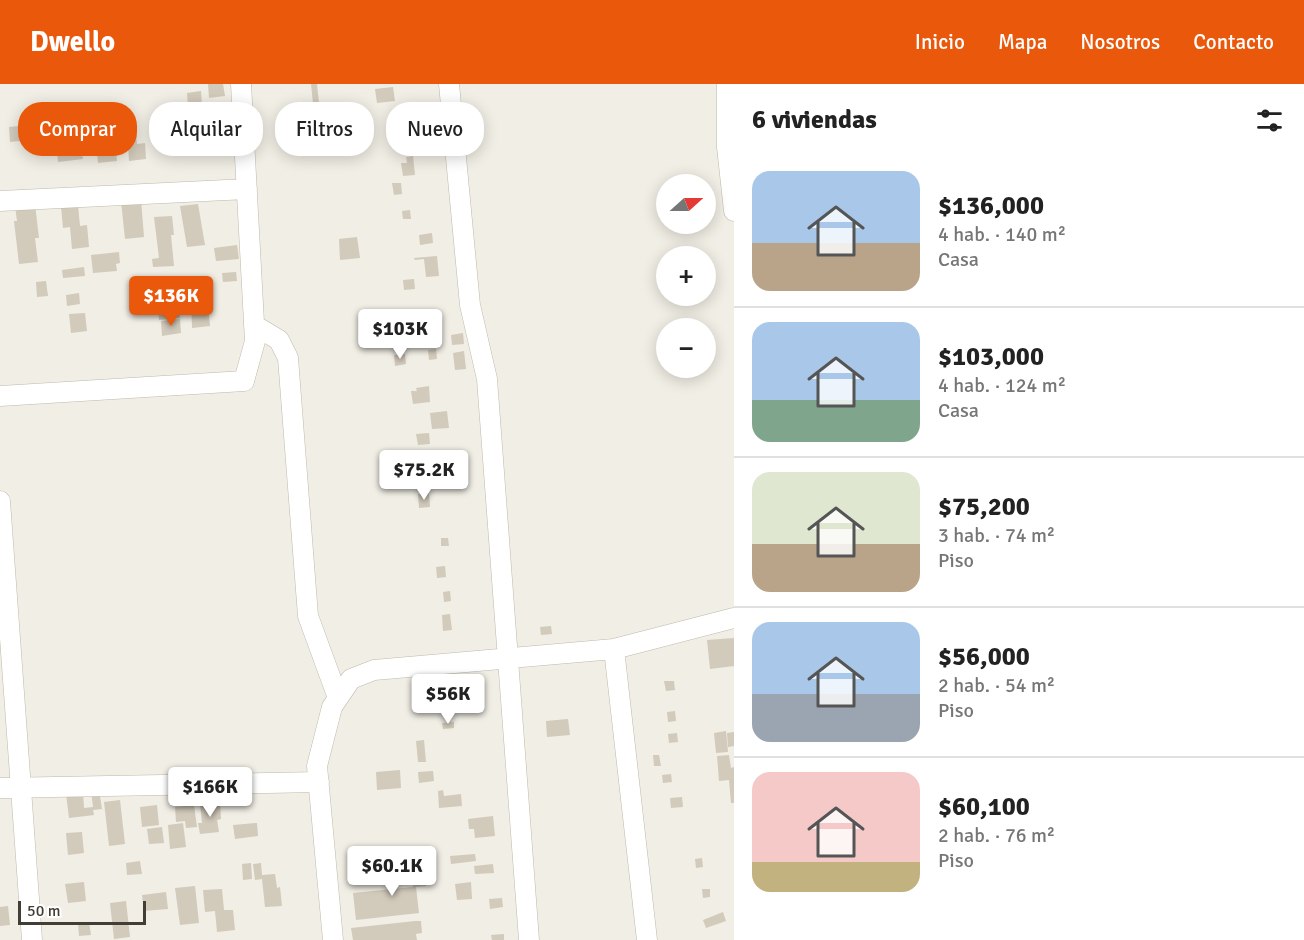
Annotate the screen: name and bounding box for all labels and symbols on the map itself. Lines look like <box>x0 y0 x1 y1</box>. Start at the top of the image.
north arrow <box>656 174 716 234</box>
pin: $136K <box>129 276 213 327</box>
pin: $103K <box>358 309 442 360</box>
pin: $75.2K <box>375 450 473 501</box>
pin: $56K <box>412 674 484 725</box>
pin: $166K <box>168 767 252 818</box>
pin: $60.1K <box>343 846 441 897</box>
scale bar <box>18 898 146 926</box>

